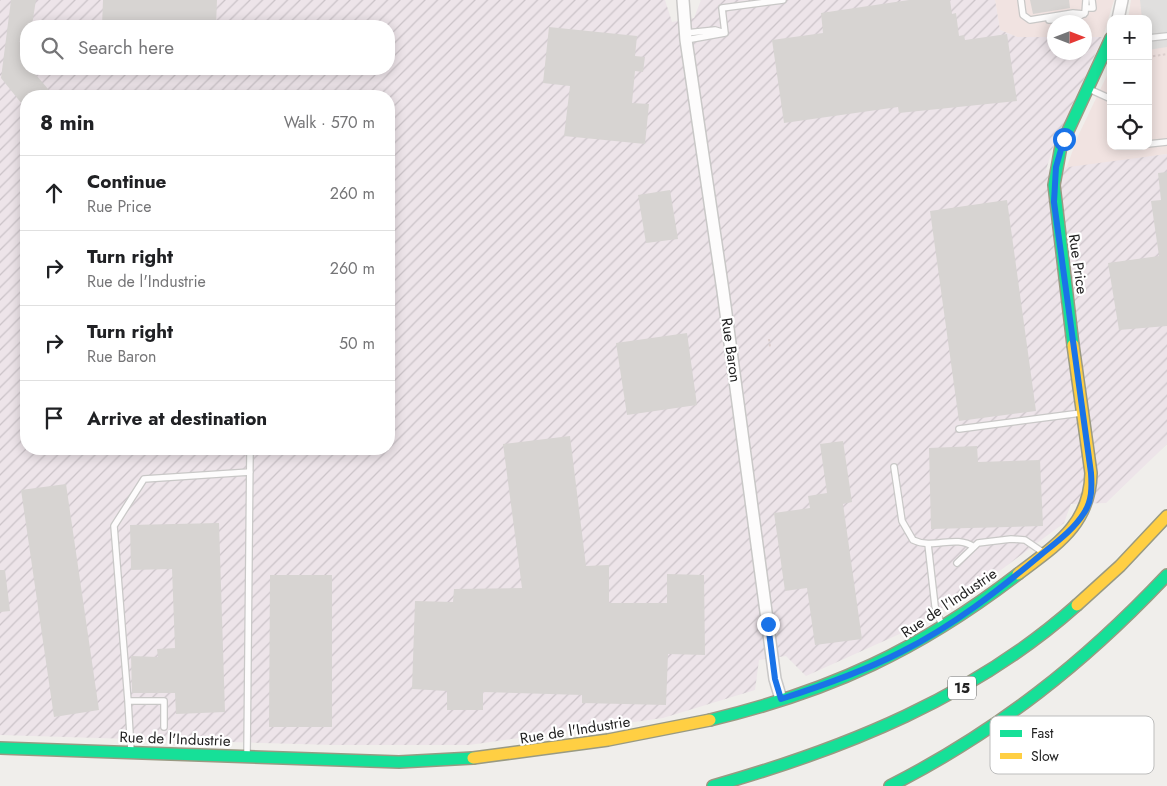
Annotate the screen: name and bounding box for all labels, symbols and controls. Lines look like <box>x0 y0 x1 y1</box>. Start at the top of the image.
north arrow <box>1047 15 1092 60</box>
map controls <box>1107 15 1152 150</box>
button: + <box>1107 15 1152 60</box>
search box <box>20 20 395 75</box>
icon: search <box>38 34 66 62</box>
text: Search here <box>78 34 174 61</box>
button: − <box>1107 60 1152 105</box>
button: locate <box>1107 105 1152 150</box>
text: 8 min <box>40 108 95 138</box>
text: Walk · 570 m <box>284 111 375 134</box>
route start <box>1053 128 1076 151</box>
text: Continue <box>87 168 166 195</box>
icon: ahead <box>40 179 68 207</box>
text: 260 m <box>330 182 375 205</box>
text: Rue Price <box>87 195 151 218</box>
street label: Rue Price <box>1063 233 1093 296</box>
text: Turn right <box>87 243 173 270</box>
icon: right <box>40 254 68 282</box>
text: 260 m <box>330 257 375 280</box>
text: Rue de l'Industrie <box>87 270 206 293</box>
street label: Rue Baron <box>716 316 746 384</box>
text: Turn right <box>87 318 173 345</box>
icon: right <box>40 329 68 357</box>
text: 50 m <box>339 332 375 355</box>
text: Rue Baron <box>87 345 156 368</box>
icon: arrive <box>40 404 68 432</box>
text: Arrive at destination <box>87 405 267 432</box>
street label: Rue de l'Industrie <box>897 563 1002 643</box>
route end <box>757 613 780 636</box>
road number: 15 <box>948 676 976 700</box>
street label: Rue de l'Industrie <box>518 710 632 750</box>
legend <box>990 716 1154 774</box>
text: Fast <box>1031 723 1054 743</box>
street label: Rue de l'Industrie <box>119 726 231 752</box>
text: Slow <box>1031 746 1059 766</box>

